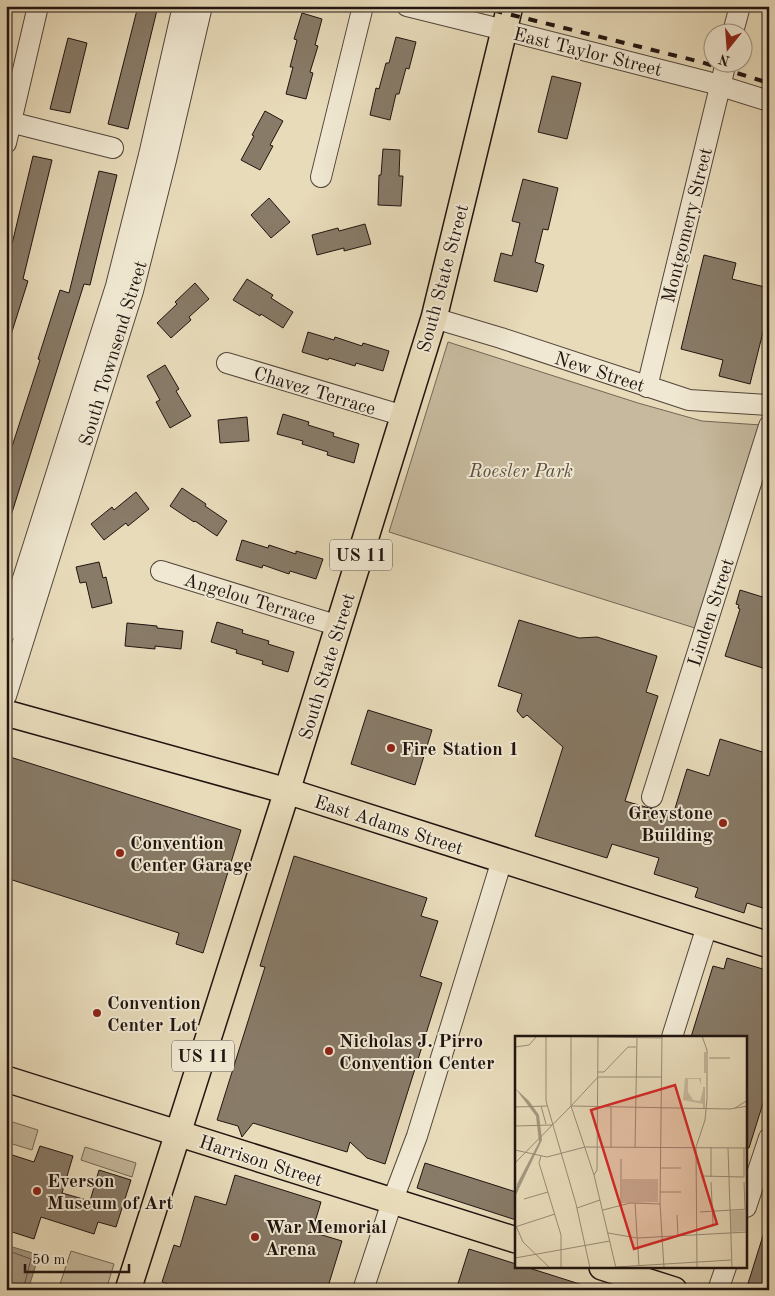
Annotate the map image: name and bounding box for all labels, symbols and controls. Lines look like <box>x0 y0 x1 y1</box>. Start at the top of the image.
north arrow <box>702 22 752 72</box>
street label: East Taylor Street <box>511 26 664 81</box>
text: N <box>717 51 732 68</box>
street label: Montgomery Street <box>660 146 717 305</box>
street label: South State Street <box>415 203 473 355</box>
street label: South Townsend Street <box>77 259 152 449</box>
street label: New Street <box>552 350 647 397</box>
street label: Chavez Terrace <box>251 365 378 420</box>
park label: Roesler Park <box>468 463 573 482</box>
road number: US 11 <box>330 540 392 570</box>
street label: Linden Street <box>686 556 739 669</box>
street label: Angelou Terrace <box>181 571 317 629</box>
street label: South State Street <box>297 591 360 742</box>
place label: Fire Station 1 <box>401 741 519 760</box>
marker: Fire Station 1 <box>385 742 397 754</box>
street label: East Adams Street <box>311 793 465 859</box>
place label: Greystone Building <box>628 805 713 846</box>
marker: Greystone Building <box>717 817 729 829</box>
place label: Convention Center Garage <box>130 835 252 876</box>
marker: Convention Center Garage <box>114 847 126 859</box>
place label: Convention Center Lot <box>107 995 201 1036</box>
marker: Convention Center Lot <box>91 1007 103 1019</box>
place label: Nicholas J. Pirro Convention Center <box>339 1033 494 1074</box>
inset map <box>515 1036 748 1268</box>
road number: US 11 <box>172 1040 234 1072</box>
marker: Nicholas J. Pirro Convention Center <box>323 1045 335 1057</box>
street label: Harrison Street <box>196 1133 324 1191</box>
place label: Everson Museum of Art <box>47 1173 174 1214</box>
marker: Everson Museum of Art <box>31 1185 43 1197</box>
place label: War Memorial Arena <box>265 1219 387 1260</box>
marker: War Memorial Arena <box>249 1231 261 1243</box>
scale bar <box>25 1241 129 1273</box>
text: 50 m <box>32 1253 66 1268</box>

